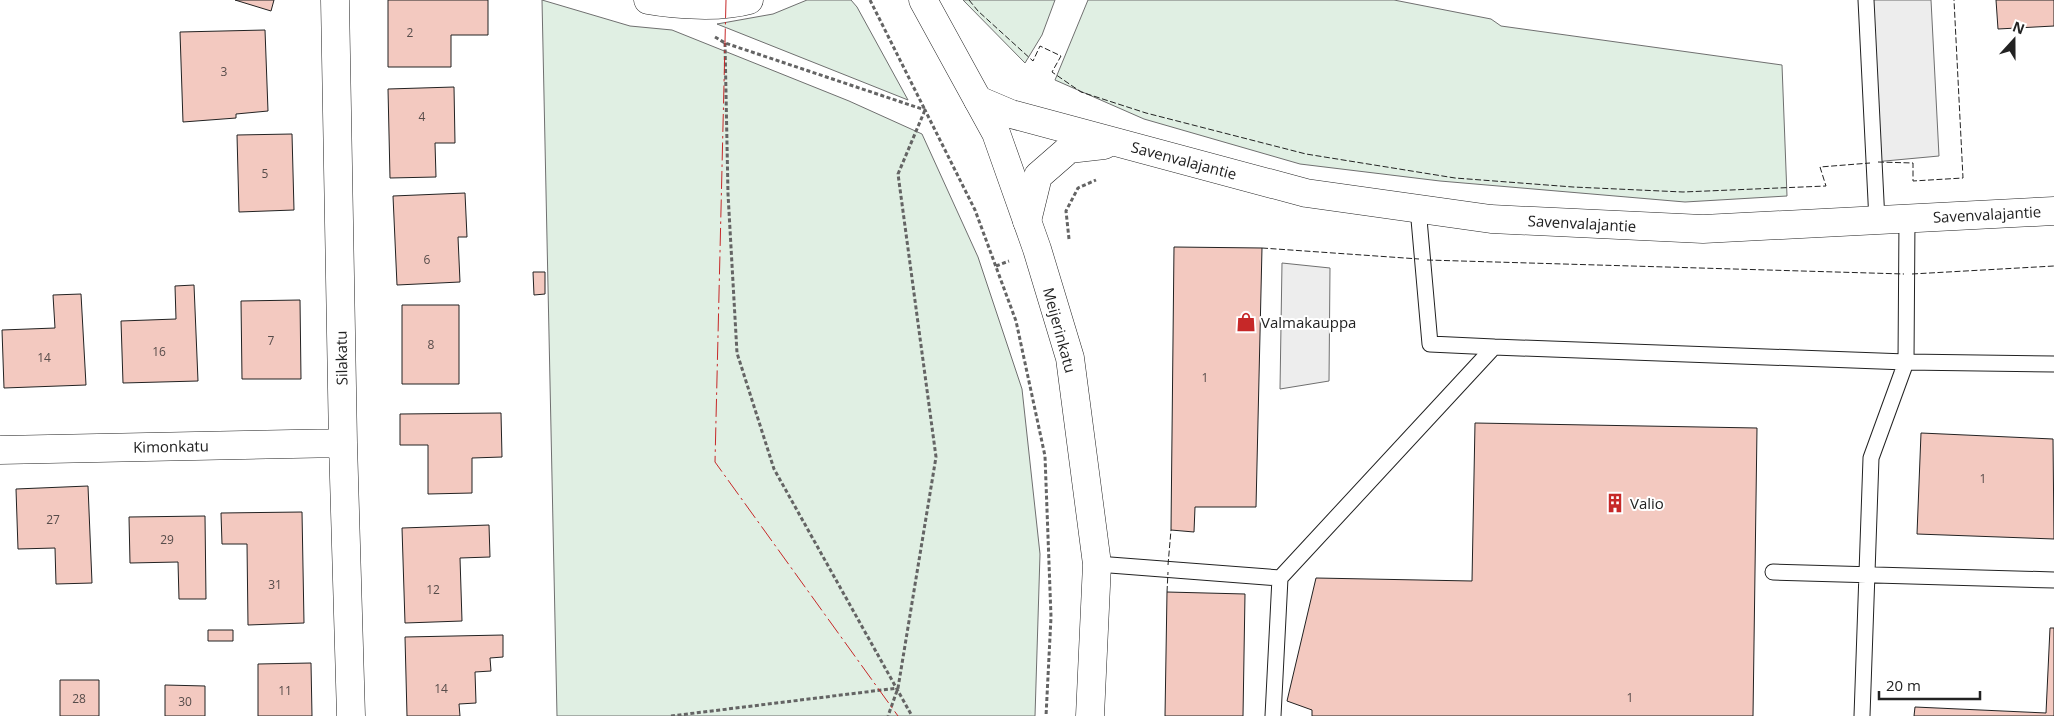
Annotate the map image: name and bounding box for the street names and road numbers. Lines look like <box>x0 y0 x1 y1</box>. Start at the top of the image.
street label: Savenvalajantie <box>1129 136 1239 184</box>
street label: Savenvalajantie <box>1932 201 2042 227</box>
street label: Savenvalajantie <box>1527 210 1637 236</box>
street label: Meijerinkatu <box>1039 285 1081 375</box>
street label: Silakatu <box>331 330 351 386</box>
street label: Kimonkatu <box>133 435 209 457</box>

